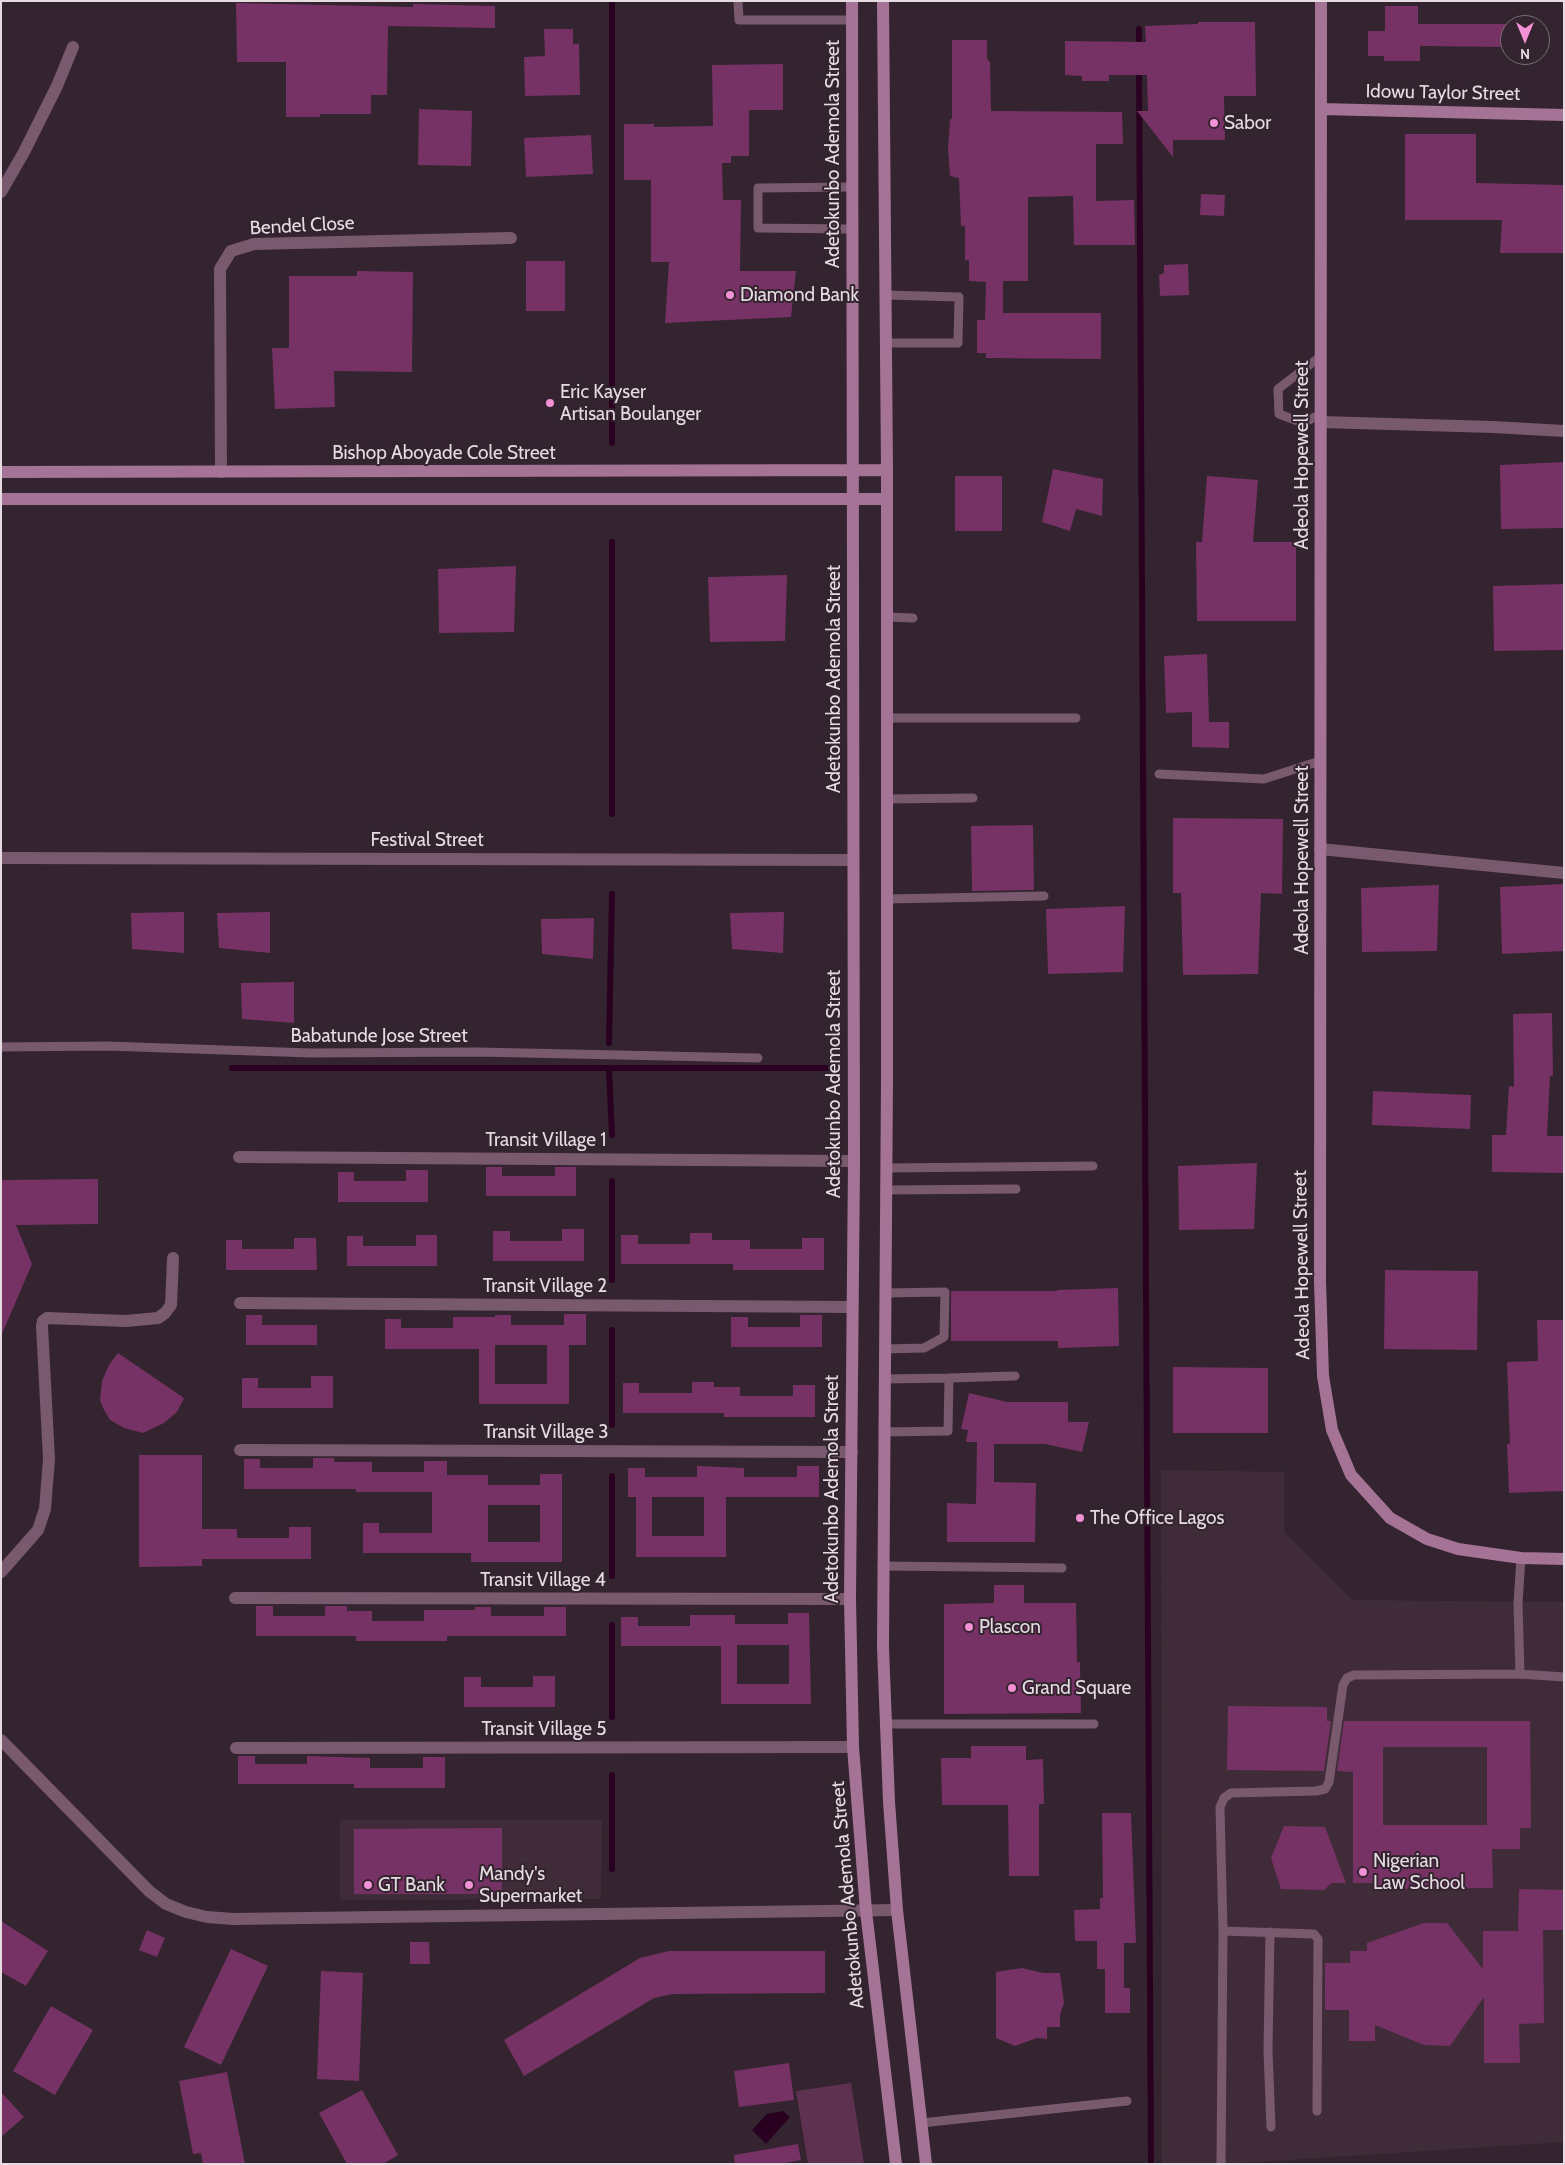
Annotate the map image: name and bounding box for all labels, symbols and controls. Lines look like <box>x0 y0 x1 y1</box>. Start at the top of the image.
north arrow <box>1500 15 1550 65</box>
street label: Adetokunbo Ademola Street <box>822 40 844 268</box>
text: N <box>1520 45 1530 63</box>
street label: Idowu Taylor Street <box>1365 80 1521 106</box>
place label: Sabor <box>1224 112 1271 134</box>
marker: Sabor <box>1208 117 1220 129</box>
street label: Bendel Close <box>249 212 355 240</box>
place label: Diamond Bank <box>740 284 859 306</box>
marker: Diamond Bank <box>724 289 736 301</box>
street label: Adeola Hopewell Street <box>1291 360 1313 550</box>
place label: Eric Kayser Artisan Boulanger <box>560 381 701 425</box>
marker: Eric Kayser Artisan Boulanger <box>544 397 556 409</box>
street label: Bishop Aboyade Cole Street <box>332 442 556 464</box>
street label: Adetokunbo Ademola Street <box>823 565 845 793</box>
street label: Adeola Hopewell Street <box>1291 765 1313 955</box>
street label: Festival Street <box>370 829 484 851</box>
street label: Adetokunbo Ademola Street <box>823 970 845 1198</box>
street label: Babatunde Jose Street <box>290 1025 468 1047</box>
street label: Transit Village 1 <box>486 1129 606 1151</box>
street label: Adeola Hopewell Street <box>1289 1170 1315 1360</box>
street label: Transit Village 2 <box>483 1275 607 1297</box>
street label: Adetokunbo Ademola Street <box>821 1375 843 1603</box>
street label: Transit Village 3 <box>484 1421 608 1443</box>
place label: The Office Lagos <box>1090 1507 1224 1529</box>
marker: The Office Lagos <box>1074 1512 1086 1524</box>
street label: Transit Village 4 <box>480 1569 606 1591</box>
place label: Plascon <box>979 1616 1041 1638</box>
marker: Plascon <box>963 1621 975 1633</box>
place label: Grand Square <box>1022 1677 1131 1699</box>
marker: Grand Square <box>1006 1682 1018 1694</box>
street label: Transit Village 5 <box>482 1718 606 1740</box>
street label: Adetokunbo Ademola Street <box>827 1780 869 2010</box>
place label: Nigerian Law School <box>1373 1850 1465 1894</box>
place label: Mandy's Supermarket <box>479 1863 582 1907</box>
marker: Nigerian Law School <box>1357 1866 1369 1878</box>
place label: GT Bank <box>378 1874 445 1896</box>
marker: GT Bank <box>362 1879 374 1891</box>
marker: Mandy's Supermarket <box>463 1879 475 1891</box>

